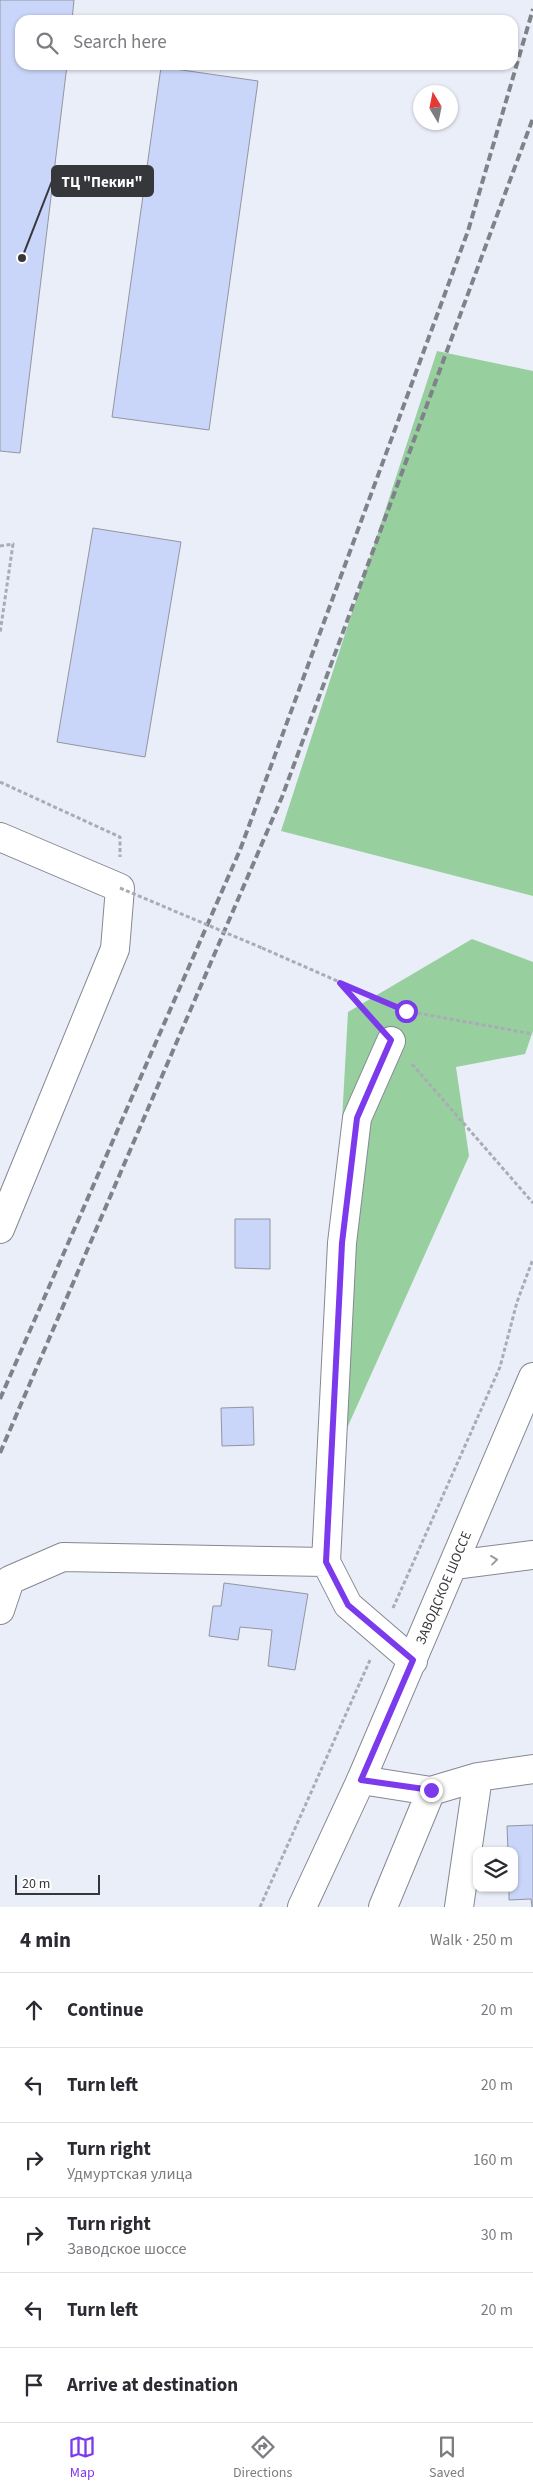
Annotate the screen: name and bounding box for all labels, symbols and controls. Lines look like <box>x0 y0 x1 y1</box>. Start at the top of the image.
search box <box>15 15 518 70</box>
icon: search <box>33 29 61 57</box>
text: Search here <box>73 29 167 56</box>
north arrow <box>413 85 458 130</box>
callout: ТЦ "Пекин" <box>52 166 153 196</box>
text: ТЦ "Пекин" <box>62 172 142 193</box>
route start <box>395 1000 418 1023</box>
street label: ЗАВОДСКОЕ ШОССЕ <box>411 1528 477 1648</box>
one-way arrow <box>490 1555 498 1566</box>
route end <box>420 1779 443 1802</box>
map controls <box>473 1847 518 1892</box>
button: layers <box>473 1847 518 1892</box>
scale bar <box>15 1872 100 1895</box>
text: 20 m <box>22 1874 50 1894</box>
text: 4 min <box>20 1925 71 1955</box>
text: Walk · 250 m <box>430 1929 513 1951</box>
icon: ahead <box>20 1996 48 2024</box>
text: Continue <box>67 1997 144 2024</box>
text: 20 m <box>481 1999 513 2021</box>
icon: left <box>20 2071 48 2099</box>
text: Turn left <box>67 2072 138 2099</box>
text: 20 m <box>481 2074 513 2096</box>
text: Turn right <box>67 2136 151 2163</box>
icon: right <box>20 2146 48 2174</box>
text: 160 m <box>473 2149 513 2171</box>
text: Удмуртская улица <box>67 2163 193 2185</box>
text: Turn right <box>67 2211 151 2238</box>
icon: right <box>20 2221 48 2249</box>
text: 30 m <box>481 2224 513 2246</box>
text: Заводское шоссе <box>67 2238 186 2260</box>
icon: left <box>20 2296 48 2324</box>
text: Turn left <box>67 2297 138 2324</box>
text: 20 m <box>481 2299 513 2321</box>
icon: arrive <box>20 2371 48 2399</box>
text: Arrive at destination <box>67 2372 238 2399</box>
tab: Map <box>68 2433 96 2483</box>
tab: Directions <box>233 2433 292 2483</box>
tab: Saved <box>429 2433 465 2483</box>

